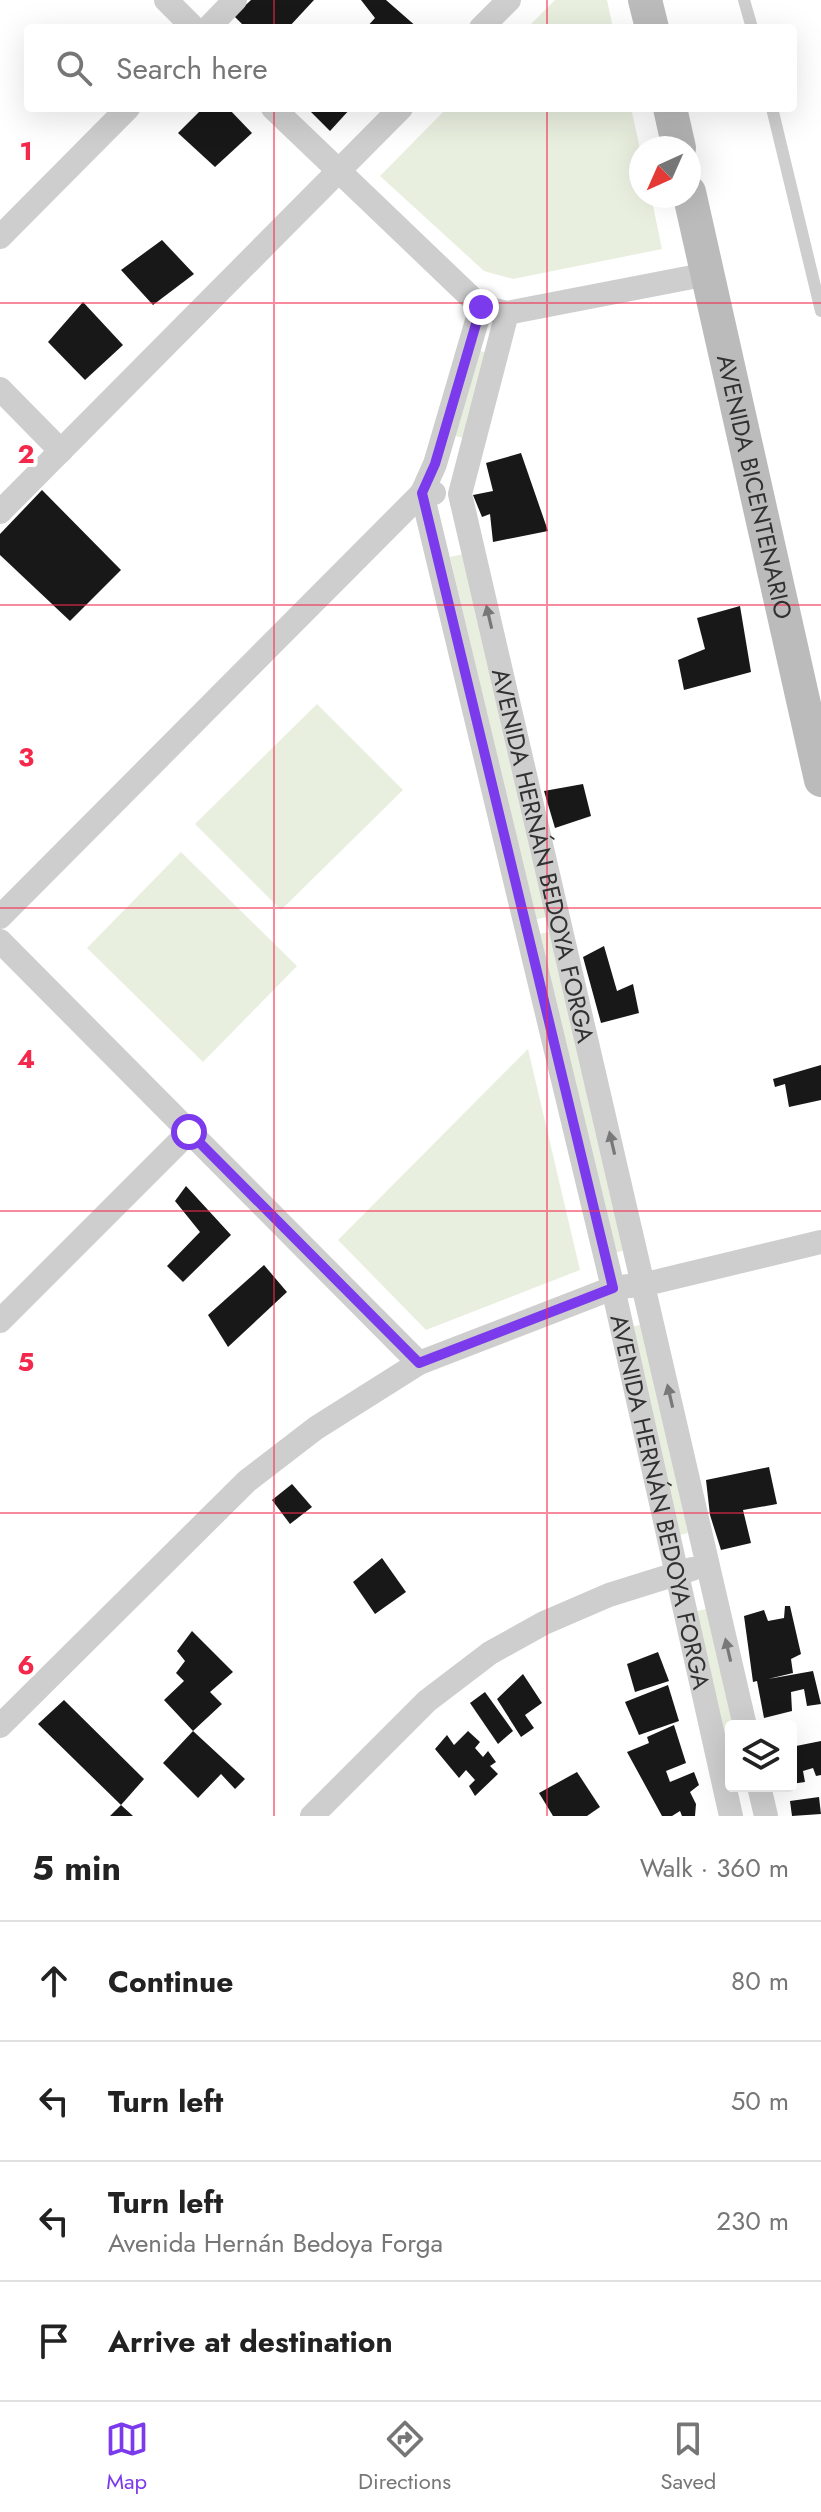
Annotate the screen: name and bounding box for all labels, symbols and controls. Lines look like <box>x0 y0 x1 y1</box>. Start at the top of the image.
search box <box>24 24 797 112</box>
icon: search <box>52 46 96 90</box>
text: Search here <box>116 47 268 90</box>
text: 1 <box>19 132 33 170</box>
north arrow <box>629 136 701 208</box>
route end <box>463 289 499 325</box>
street label: AVENIDA BICENTENARIO <box>708 351 802 622</box>
text: 2 <box>17 435 35 473</box>
one-way arrow <box>482 605 495 630</box>
street label: AVENIDA HERNÁN BEDOYA FORGA <box>483 665 604 1046</box>
text: 3 <box>18 738 34 776</box>
text: 4 <box>17 1040 35 1078</box>
route start <box>171 1114 207 1150</box>
one-way arrow <box>606 1130 618 1155</box>
street label: AVENIDA HERNÁN BEDOYA FORGA <box>602 1311 720 1693</box>
text: 5 <box>18 1343 34 1381</box>
one-way arrow <box>663 1384 676 1409</box>
one-way arrow <box>721 1637 733 1662</box>
text: 6 <box>17 1646 35 1684</box>
map controls <box>725 1720 797 1792</box>
button: layers <box>725 1720 797 1792</box>
text: 5 min <box>32 1844 121 1893</box>
text: Walk · 360 m <box>640 1849 789 1887</box>
icon: ahead <box>32 1959 76 2003</box>
text: Continue <box>108 1960 234 2003</box>
text: 80 m <box>731 1962 789 2000</box>
icon: left <box>32 2079 76 2123</box>
text: Turn left <box>108 2080 223 2123</box>
text: 50 m <box>731 2082 789 2120</box>
text: Turn left <box>108 2181 223 2224</box>
icon: left <box>32 2199 76 2243</box>
text: 230 m <box>716 2202 789 2240</box>
text: Avenida Hernán Bedoya Forga <box>108 2224 443 2262</box>
icon: arrive <box>32 2319 76 2363</box>
text: Arrive at destination <box>108 2320 393 2363</box>
tab: Map <box>105 2417 149 2497</box>
tab: Directions <box>358 2417 451 2497</box>
tab: Saved <box>661 2417 716 2497</box>

